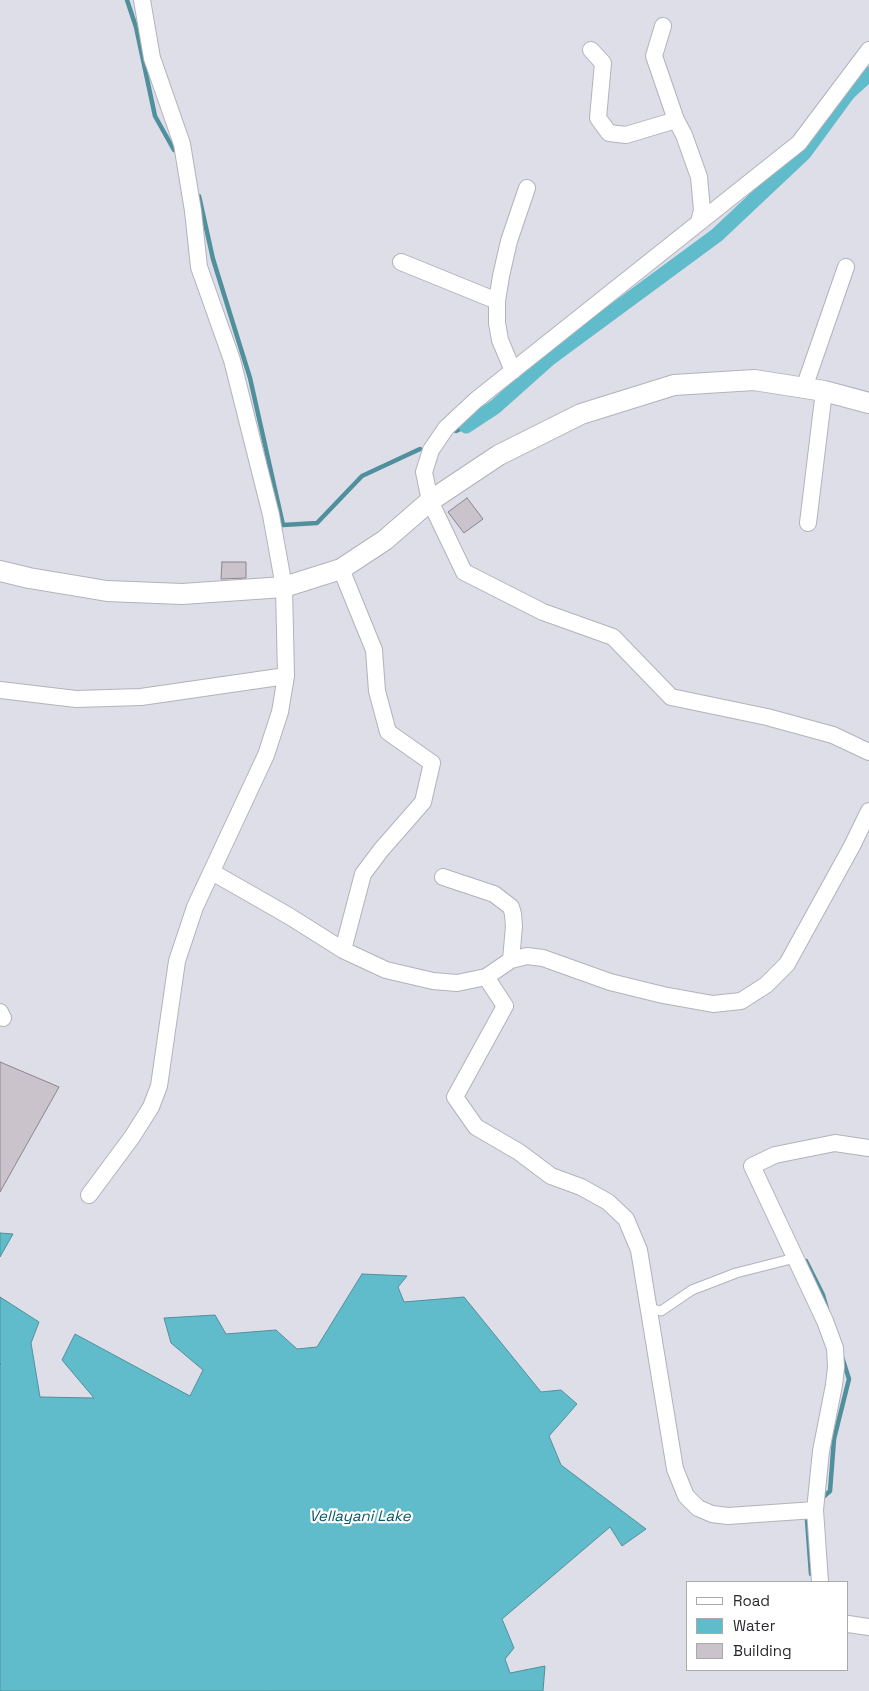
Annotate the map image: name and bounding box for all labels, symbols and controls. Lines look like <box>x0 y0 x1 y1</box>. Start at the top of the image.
water label: Vellayani Lake <box>309 1508 411 1526</box>
legend <box>686 1581 849 1671</box>
text: Road <box>733 1591 770 1610</box>
text: Water <box>733 1616 775 1635</box>
text: Building <box>733 1641 792 1660</box>

